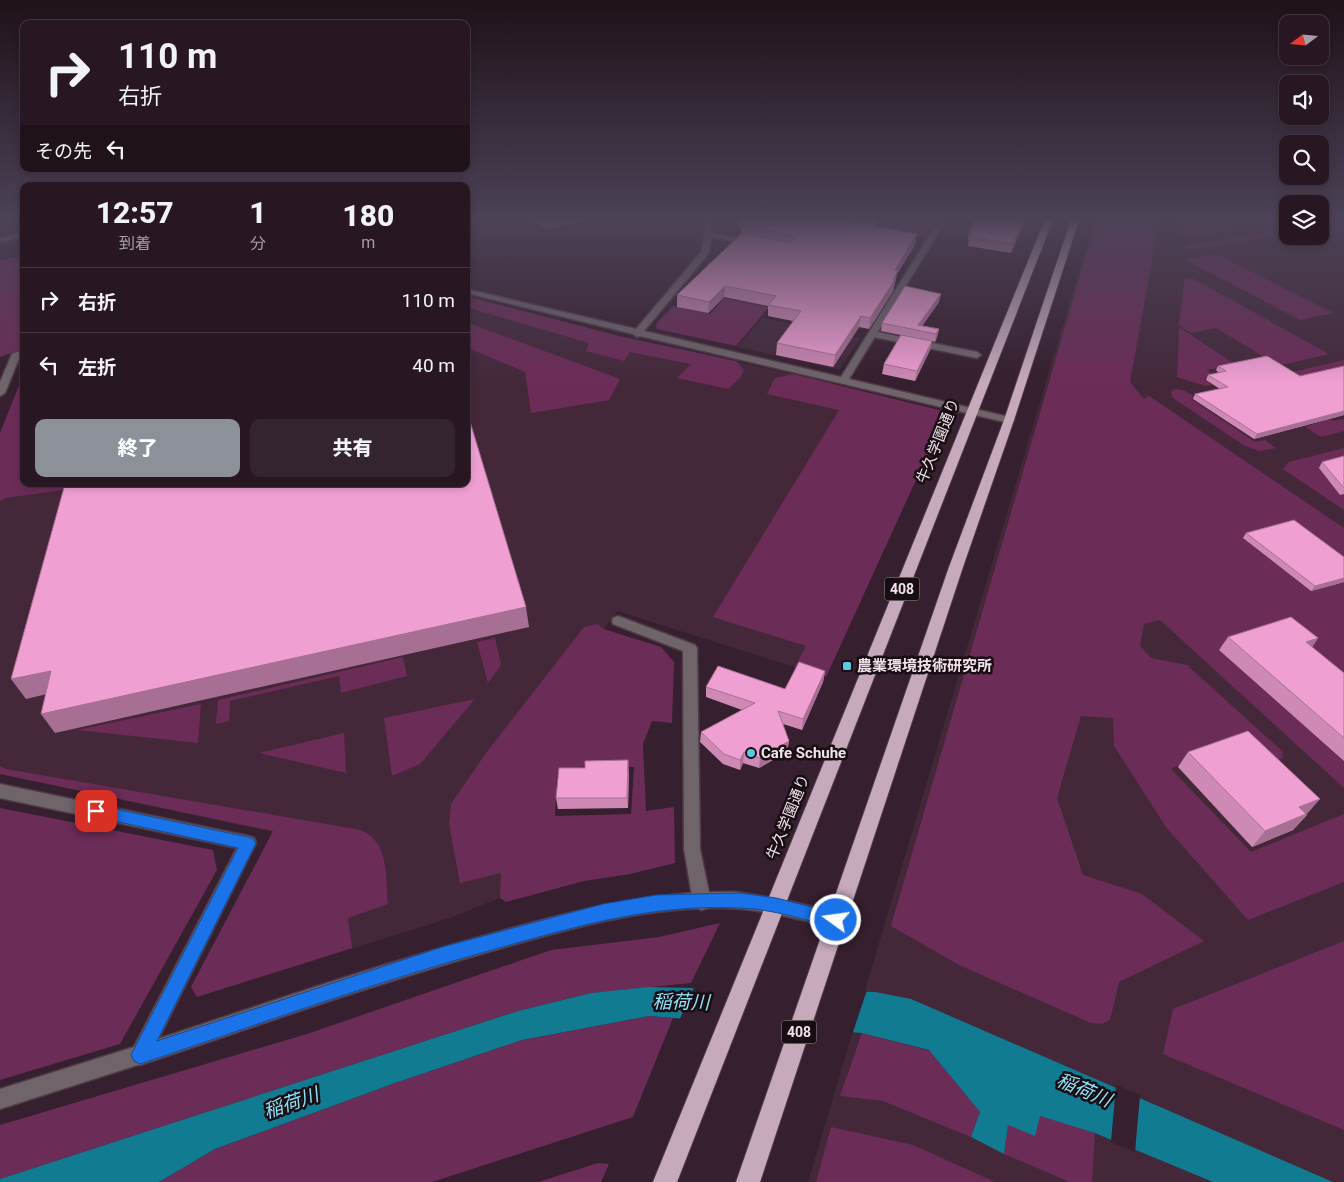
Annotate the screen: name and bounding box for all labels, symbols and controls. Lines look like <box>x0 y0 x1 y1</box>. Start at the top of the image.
north arrow <box>1279 15 1329 65</box>
map controls <box>1279 15 1329 245</box>
text: 110 m <box>118 36 217 77</box>
icon: right <box>35 40 100 105</box>
button: sound <box>1279 75 1329 125</box>
text: 右折 <box>118 84 162 109</box>
icon: left <box>102 135 130 163</box>
button: search <box>1279 135 1329 185</box>
text: その先 <box>35 140 92 163</box>
text: 12:57 <box>96 195 174 230</box>
text: 1 <box>249 195 267 230</box>
button: layers <box>1279 195 1329 245</box>
text: 180 <box>342 198 394 233</box>
text: m <box>361 233 375 252</box>
text: 到着 <box>119 234 151 253</box>
text: 分 <box>250 234 266 253</box>
icon: right <box>35 286 63 314</box>
text: 110 m <box>402 289 455 312</box>
text: 右折 <box>78 291 116 314</box>
icon: left <box>35 351 63 379</box>
text: 40 m <box>412 354 455 377</box>
text: 左折 <box>78 356 116 379</box>
street label: 牛久学園通り <box>913 396 963 486</box>
button: 終了 <box>35 419 240 477</box>
button: 共有 <box>250 419 455 477</box>
road number: 408 <box>884 578 920 600</box>
place label: 農業環境技術研究所 <box>857 657 992 675</box>
marker: 農業環境技術研究所 <box>841 660 853 672</box>
place label: Cafe Schuhe <box>761 744 846 762</box>
marker: Cafe Schuhe <box>745 747 757 759</box>
street label: 牛久学園通り <box>763 772 813 862</box>
pin <box>75 790 117 832</box>
icon: arrive <box>82 797 110 825</box>
position arrow <box>809 893 861 945</box>
water label: 稲荷川 <box>652 990 712 1014</box>
road number: 408 <box>782 1020 816 1044</box>
water label: 稲荷川 <box>1053 1068 1117 1113</box>
water label: 稲荷川 <box>260 1082 324 1123</box>

